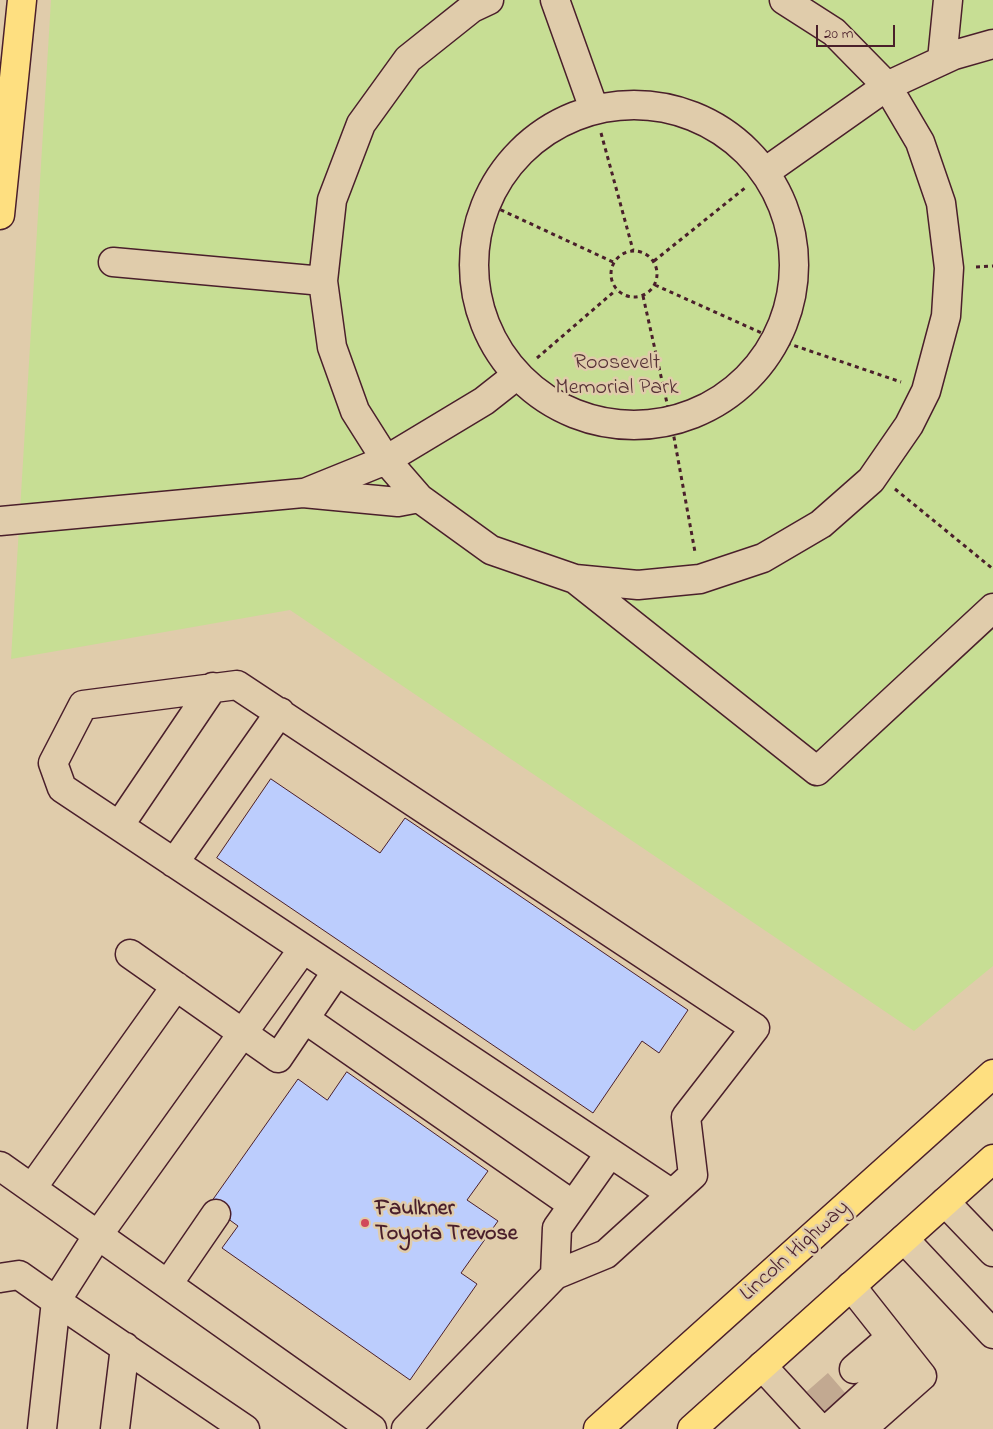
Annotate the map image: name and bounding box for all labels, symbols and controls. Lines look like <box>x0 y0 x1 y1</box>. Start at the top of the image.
scale bar <box>818 15 897 47</box>
text: 20 m <box>824 23 853 45</box>
park label: Roosevelt Memorial Park <box>555 351 679 402</box>
street label: Lincoln Highway <box>736 1196 856 1308</box>
place label: Faulkner Toyota Trevose <box>375 1197 518 1248</box>
marker: Faulkner Toyota Trevose <box>359 1217 371 1229</box>

